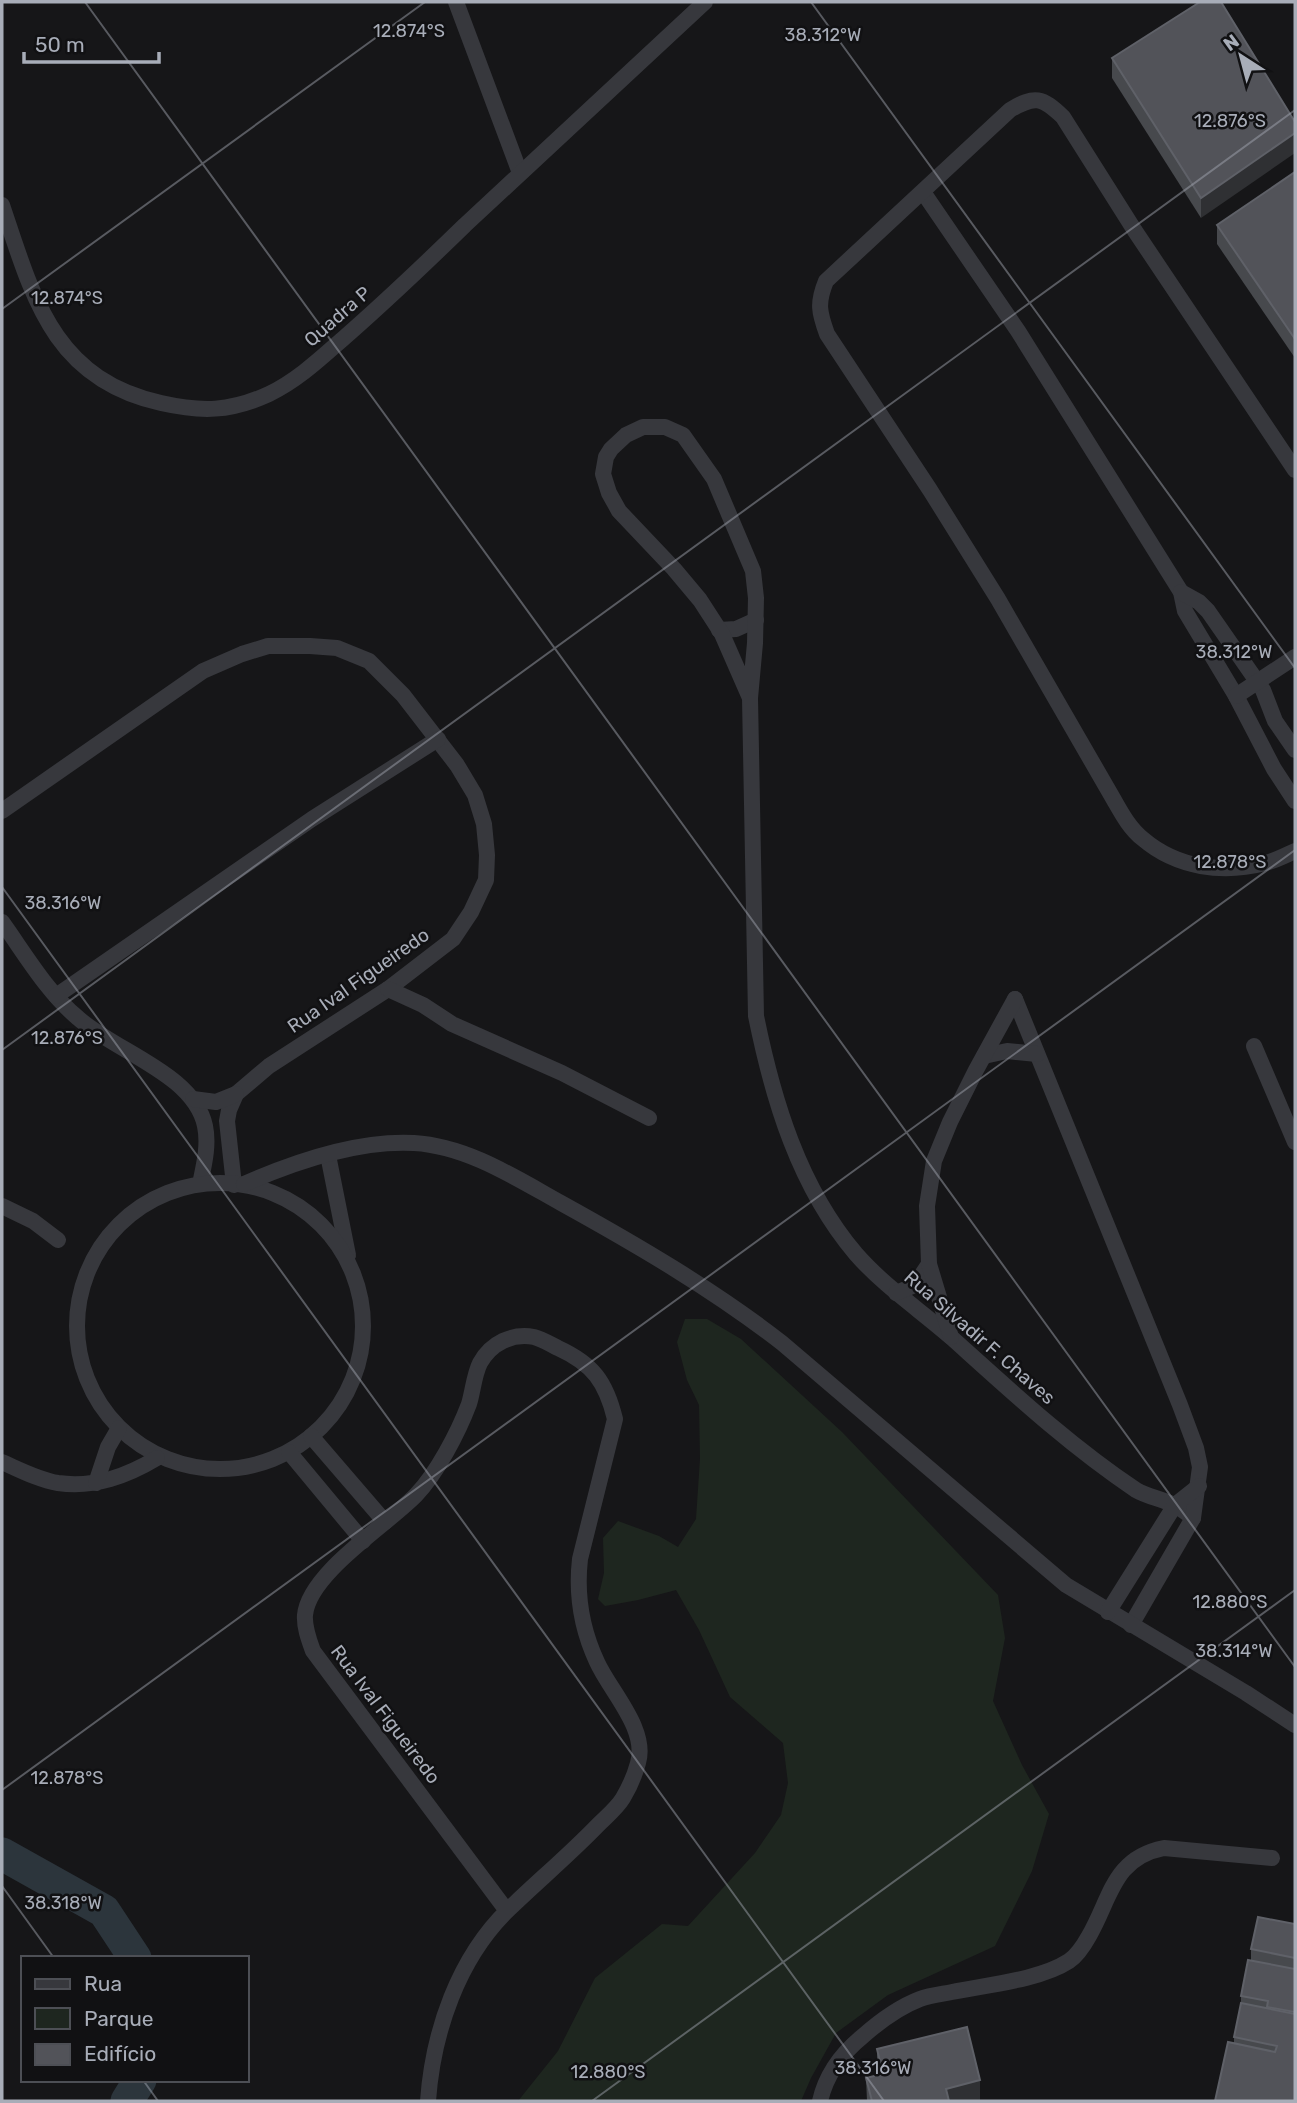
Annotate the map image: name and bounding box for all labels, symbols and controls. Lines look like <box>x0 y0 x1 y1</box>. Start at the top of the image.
text: 12.874°S <box>373 20 445 42</box>
scale bar <box>24 21 159 65</box>
north arrow <box>1206 21 1276 91</box>
text: 38.312°W <box>785 24 861 46</box>
text: N <box>1219 29 1244 56</box>
text: 50 m <box>35 32 85 57</box>
text: 12.876°S <box>1194 110 1266 132</box>
street label: Quadra P <box>299 281 375 351</box>
text: 12.874°S <box>31 287 103 309</box>
text: 38.312°W <box>1196 641 1272 663</box>
text: 12.878°S <box>1194 851 1266 873</box>
text: 38.316°W <box>24 892 102 914</box>
street label: Rua Ival Figueiredo <box>283 923 434 1038</box>
text: 12.876°S <box>31 1027 103 1049</box>
street label: Rua Silvadir F. Chaves <box>899 1266 1060 1409</box>
text: 12.880°S <box>1192 1591 1268 1613</box>
street label: Rua Ival Figueiredo <box>326 1640 445 1788</box>
text: 38.314°W <box>1195 1640 1273 1662</box>
text: 12.878°S <box>31 1767 103 1789</box>
text: 38.318°W <box>24 1892 102 1914</box>
legend <box>21 1956 248 2082</box>
text: Rua <box>84 1971 122 1996</box>
text: Parque <box>84 2006 154 2031</box>
text: Edifício <box>84 2041 156 2066</box>
text: 38.316°W <box>834 2057 912 2079</box>
text: 12.880°S <box>570 2061 646 2083</box>

